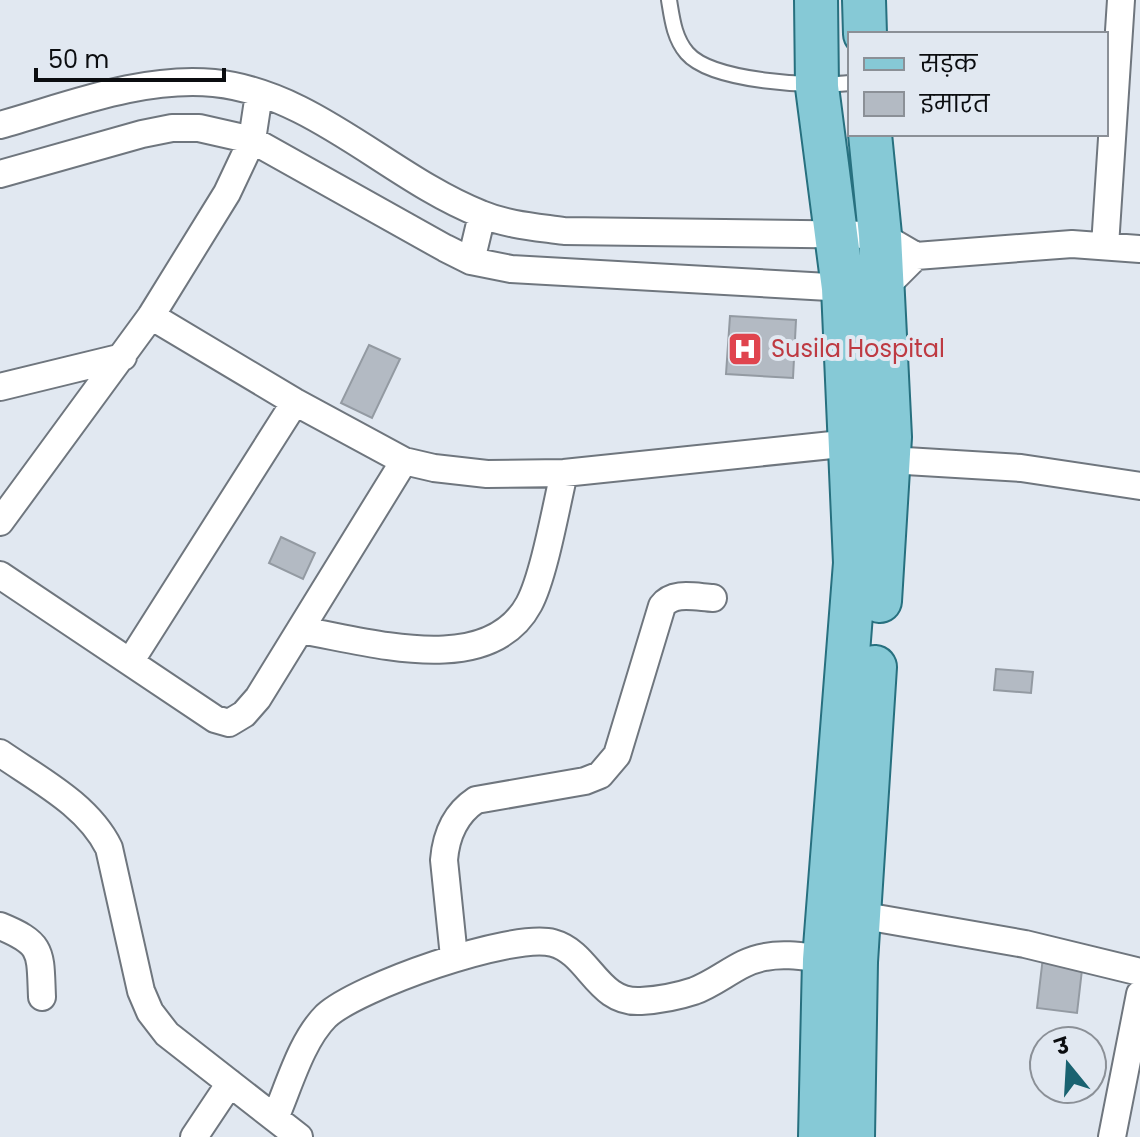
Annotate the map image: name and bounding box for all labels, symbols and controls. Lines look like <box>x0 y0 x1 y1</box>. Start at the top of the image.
scale bar <box>36 32 224 82</box>
legend <box>848 32 1108 136</box>
text: 50 m <box>48 43 109 76</box>
text: सड़क <box>919 47 978 80</box>
text: इमारत <box>919 87 991 120</box>
hospital icon: Susila Hospital <box>726 330 764 368</box>
place label: Susila Hospital <box>771 332 945 365</box>
north arrow <box>1028 1025 1108 1105</box>
text: उ <box>1050 1030 1073 1063</box>

